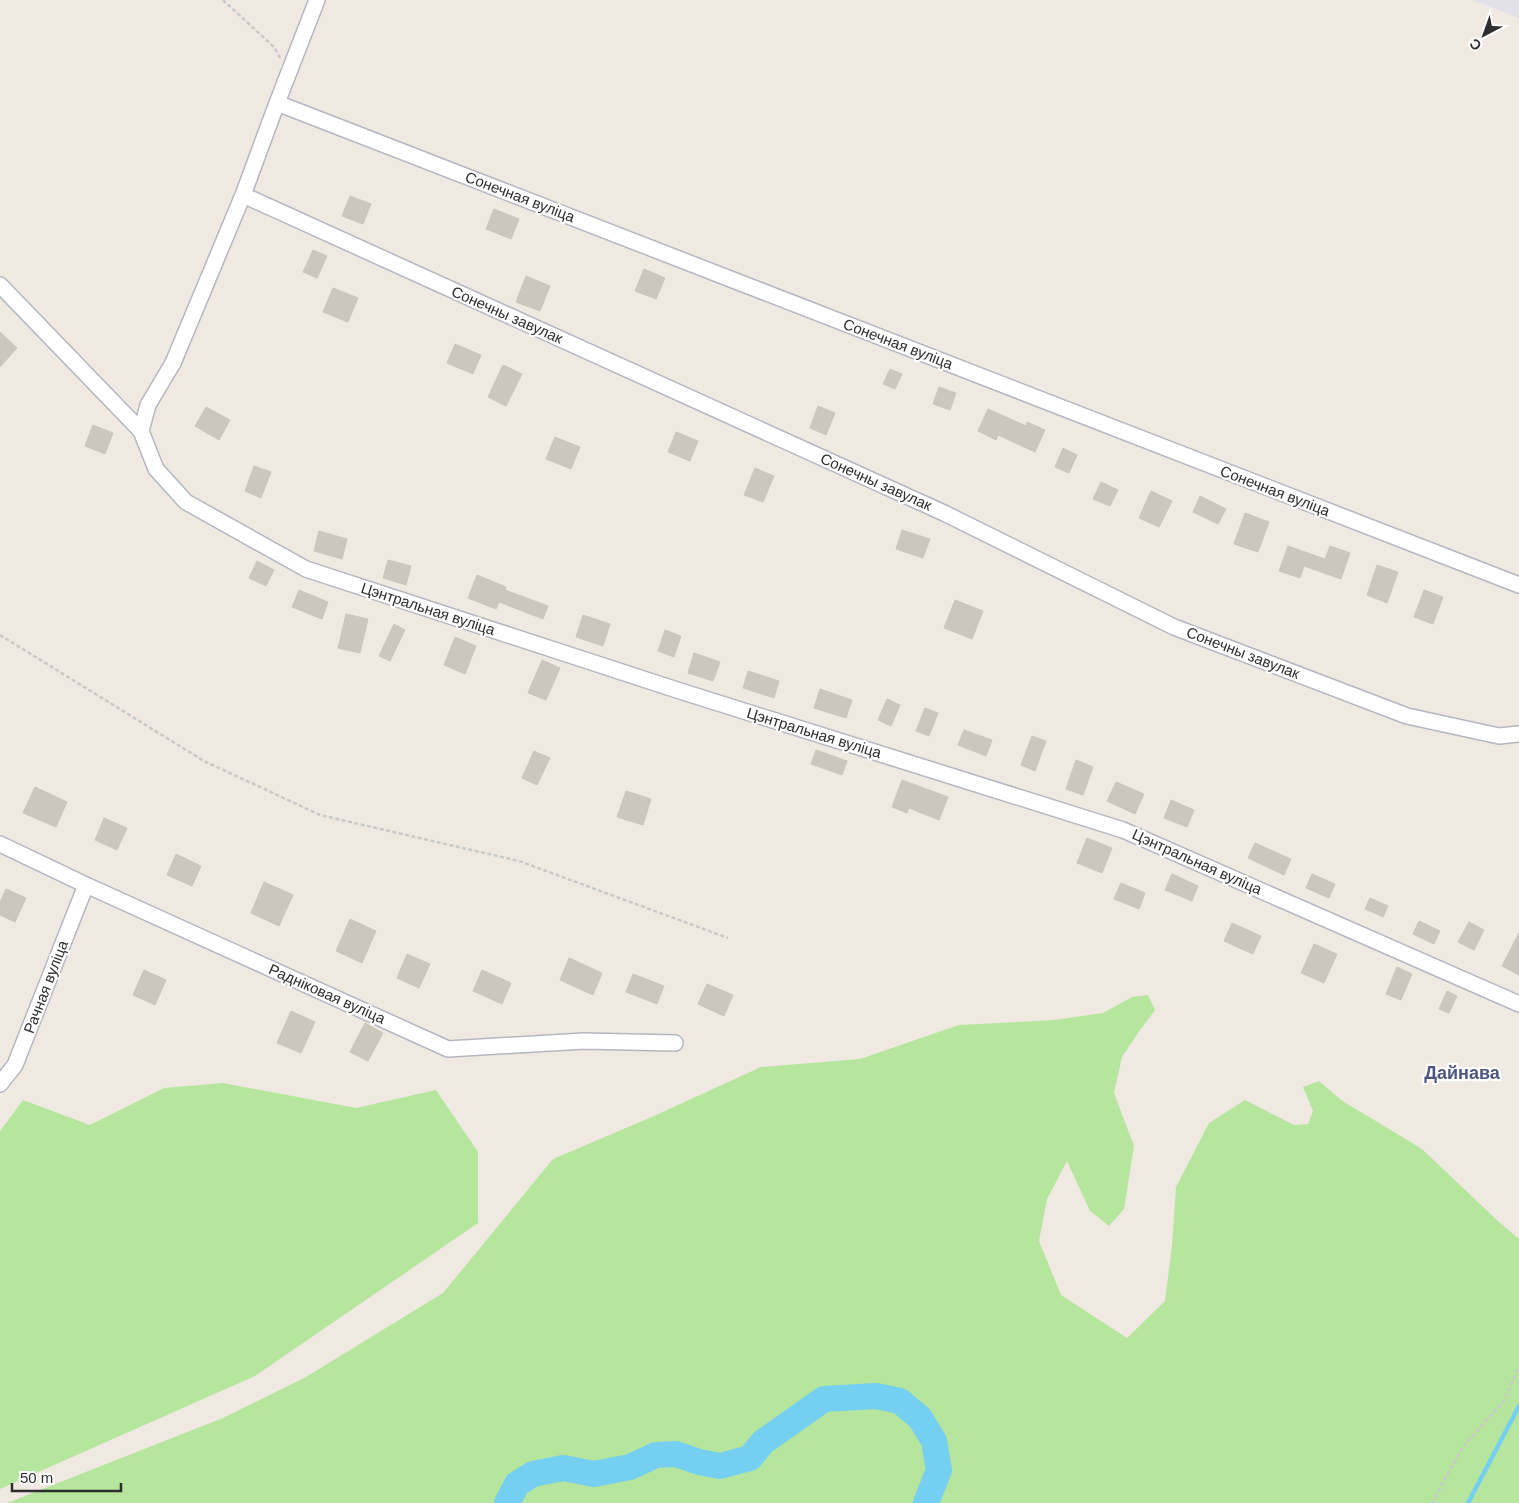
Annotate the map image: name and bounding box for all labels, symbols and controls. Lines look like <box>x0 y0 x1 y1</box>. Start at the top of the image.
north arrow <box>1459 10 1509 60</box>
text: С <box>1466 35 1485 54</box>
street label: Сонечная вуліца <box>463 168 578 225</box>
street label: Сонечны завулак <box>449 282 566 347</box>
street label: Сонечная вуліца <box>841 315 956 372</box>
street label: Сонечны завулак <box>818 449 935 514</box>
street label: Сонечная вуліца <box>1218 462 1333 519</box>
street label: Цэнтральная вуліца <box>359 579 498 638</box>
street label: Сонечны завулак <box>1184 623 1303 682</box>
street label: Цэнтральная вуліца <box>745 704 884 761</box>
street label: Цэнтральная вуліца <box>1130 825 1265 898</box>
street label: Рачная вуліца <box>20 937 71 1036</box>
street label: Радніковая вуліца <box>266 960 389 1027</box>
district label: Дайнава <box>1424 1063 1501 1083</box>
scale bar <box>12 1460 121 1492</box>
text: 50 m <box>20 1469 53 1486</box>

